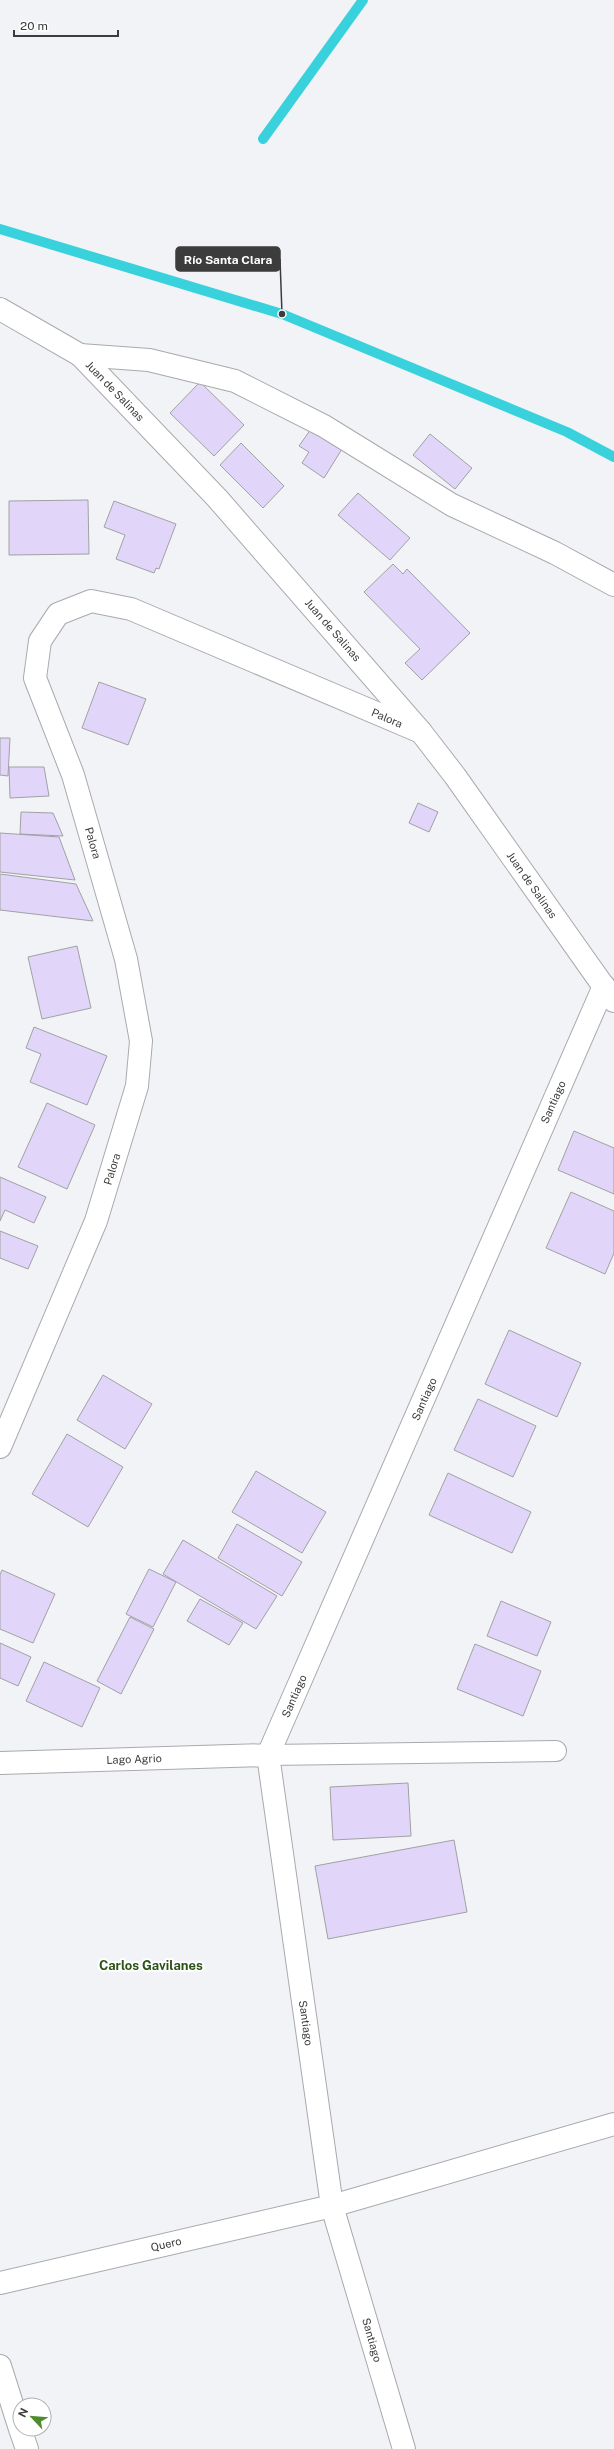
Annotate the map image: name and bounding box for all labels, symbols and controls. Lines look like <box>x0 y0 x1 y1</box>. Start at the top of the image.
scale bar <box>14 12 118 38</box>
text: 20 m <box>20 19 48 33</box>
callout: Río Santa Clara <box>176 247 280 271</box>
text: Río Santa Clara <box>184 253 272 267</box>
street label: Juan de Salinas <box>83 359 147 424</box>
street label: Juan de Salinas <box>303 596 364 664</box>
street label: Palora <box>370 706 404 730</box>
street label: Palora <box>83 826 103 860</box>
street label: Juan de Salinas <box>505 849 560 921</box>
street label: Santiago <box>538 1079 568 1125</box>
street label: Palora <box>102 1152 122 1186</box>
street label: Santiago <box>409 1376 439 1422</box>
street label: Santiago <box>279 1673 309 1719</box>
street label: Lago Agrio <box>106 1752 162 1766</box>
district label: Carlos Gavilanes <box>99 1958 203 1973</box>
street label: Santiago <box>297 2000 315 2046</box>
street label: Quero <box>149 2235 183 2253</box>
street label: Santiago <box>360 2316 384 2364</box>
north arrow <box>12 2397 52 2437</box>
text: N <box>16 2406 30 2419</box>

